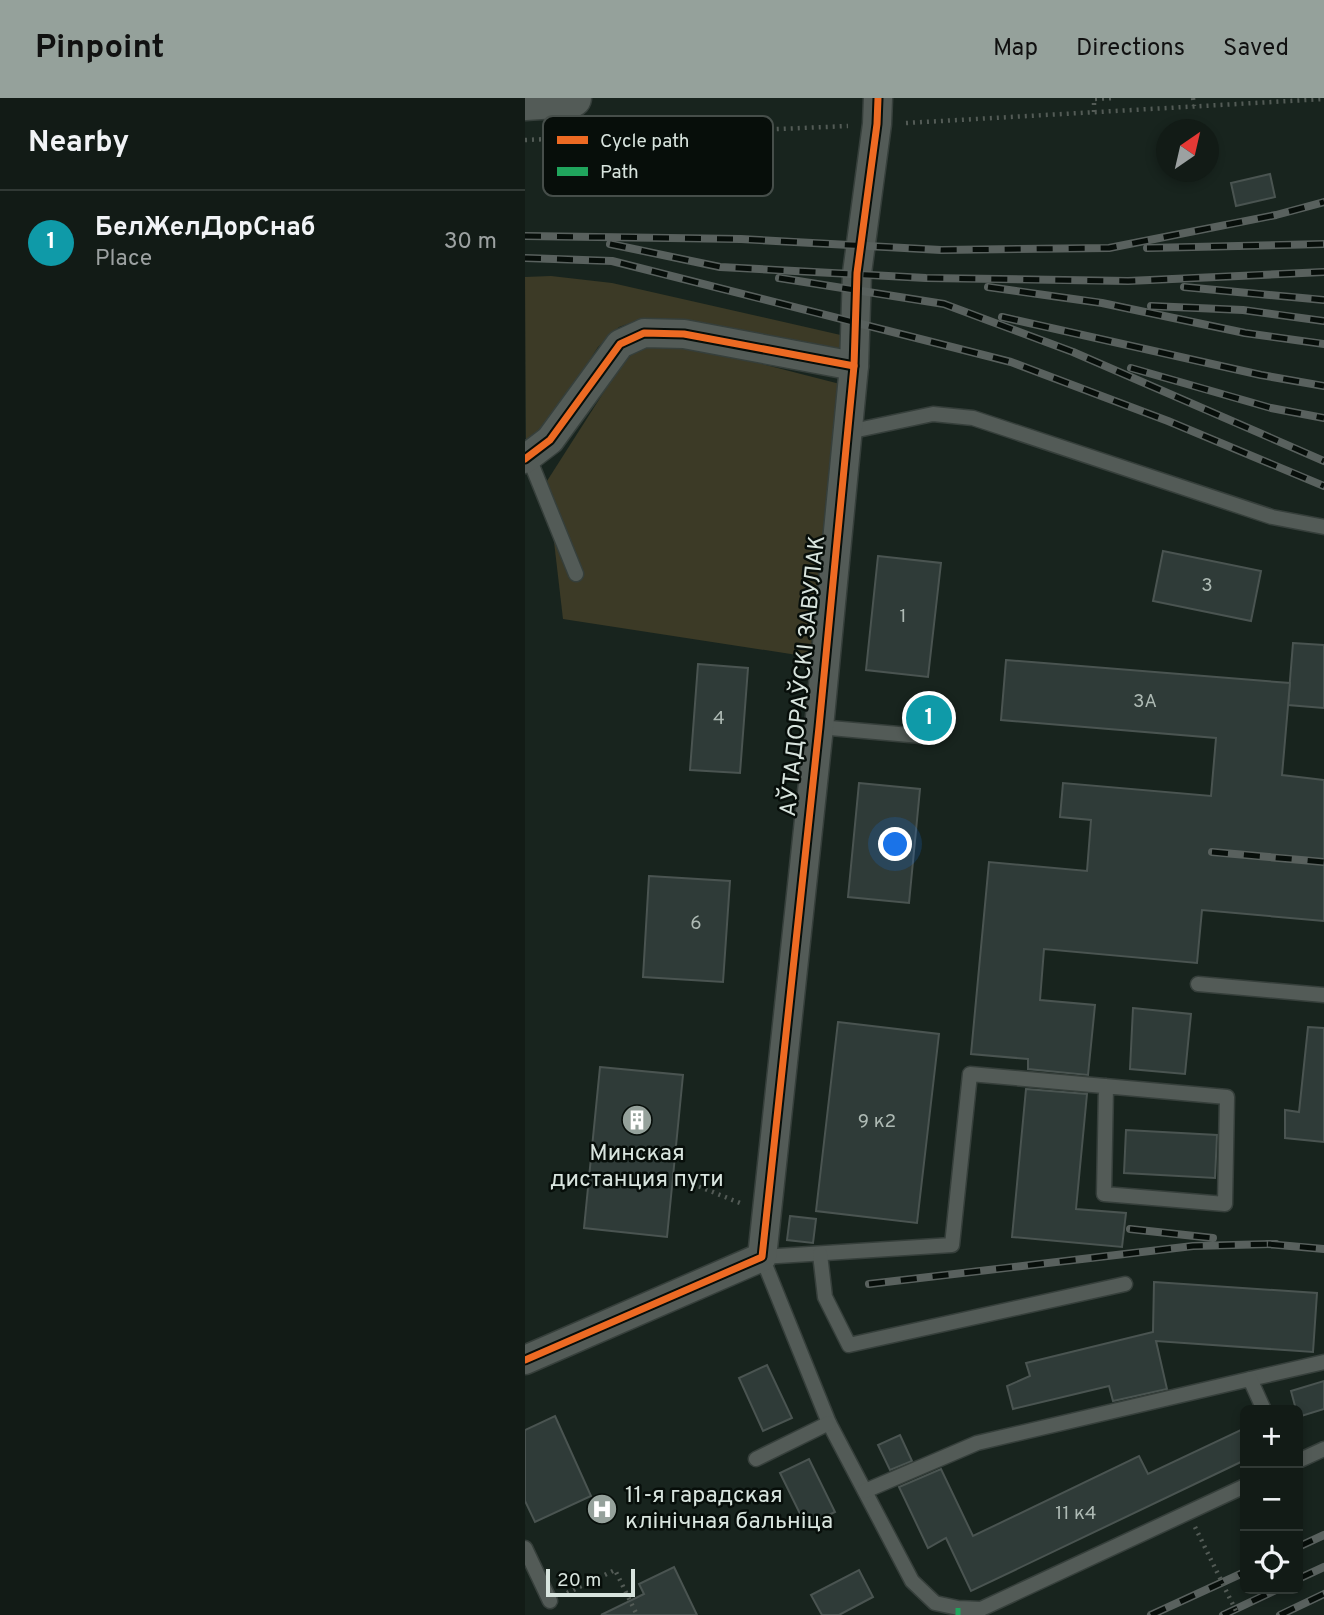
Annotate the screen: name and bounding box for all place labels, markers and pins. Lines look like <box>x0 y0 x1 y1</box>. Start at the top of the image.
pin: 1 <box>906 692 952 744</box>
building icon: Минская дистанция пути <box>620 1103 654 1137</box>
place label: Минская дистанция пути <box>550 1140 724 1195</box>
place label: 11-я гарадская клінічная бальніца <box>625 1482 833 1537</box>
hospital icon: 11-я гарадская клінічная бальніца <box>585 1492 619 1526</box>

